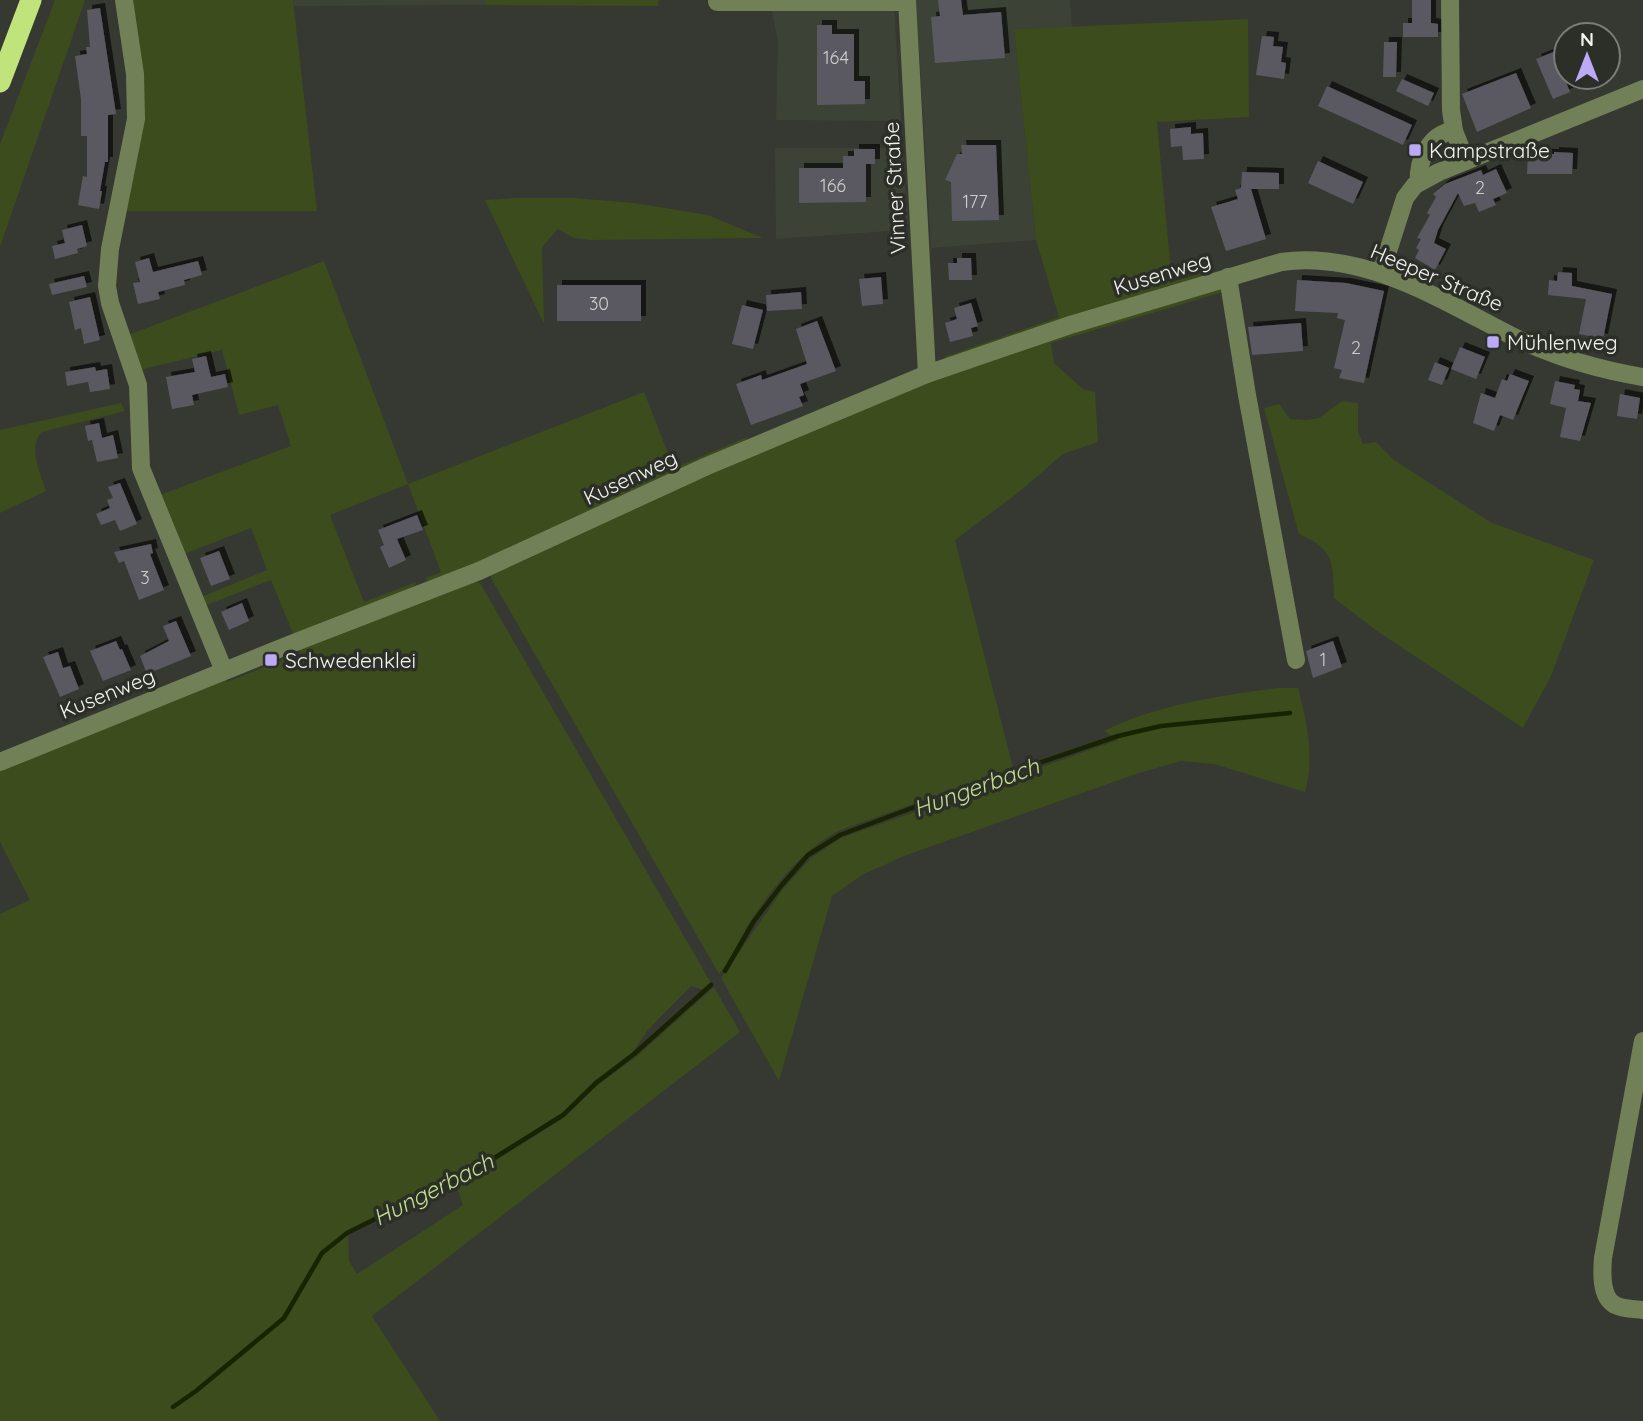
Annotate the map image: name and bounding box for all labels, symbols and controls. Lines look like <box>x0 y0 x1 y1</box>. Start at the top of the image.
north arrow <box>1552 21 1622 91</box>
text: N <box>1580 27 1594 51</box>
house number: 164 <box>823 46 849 69</box>
street label: Vinner Straße <box>878 121 910 255</box>
place label: Kampstraße <box>1429 137 1550 163</box>
marker: Kampstraße <box>1407 142 1423 158</box>
house number: 166 <box>820 174 846 197</box>
house number: 2 <box>1475 176 1485 199</box>
house number: 177 <box>962 190 988 213</box>
street label: Heeper Straße <box>1367 237 1507 317</box>
street label: Kusenweg <box>1110 246 1214 300</box>
house number: 30 <box>589 292 609 315</box>
place label: Mühlenweg <box>1507 329 1618 355</box>
marker: Mühlenweg <box>1485 334 1501 350</box>
house number: 2 <box>1351 336 1361 359</box>
street label: Kusenweg <box>579 444 681 510</box>
house number: 3 <box>140 566 150 589</box>
place label: Schwedenklei <box>285 647 416 673</box>
house number: 1 <box>1320 648 1326 671</box>
marker: Schwedenklei <box>263 652 279 668</box>
street label: Kusenweg <box>56 662 158 724</box>
water label: Hungerbach <box>909 751 1044 823</box>
water label: Hungerbach <box>368 1146 499 1232</box>

